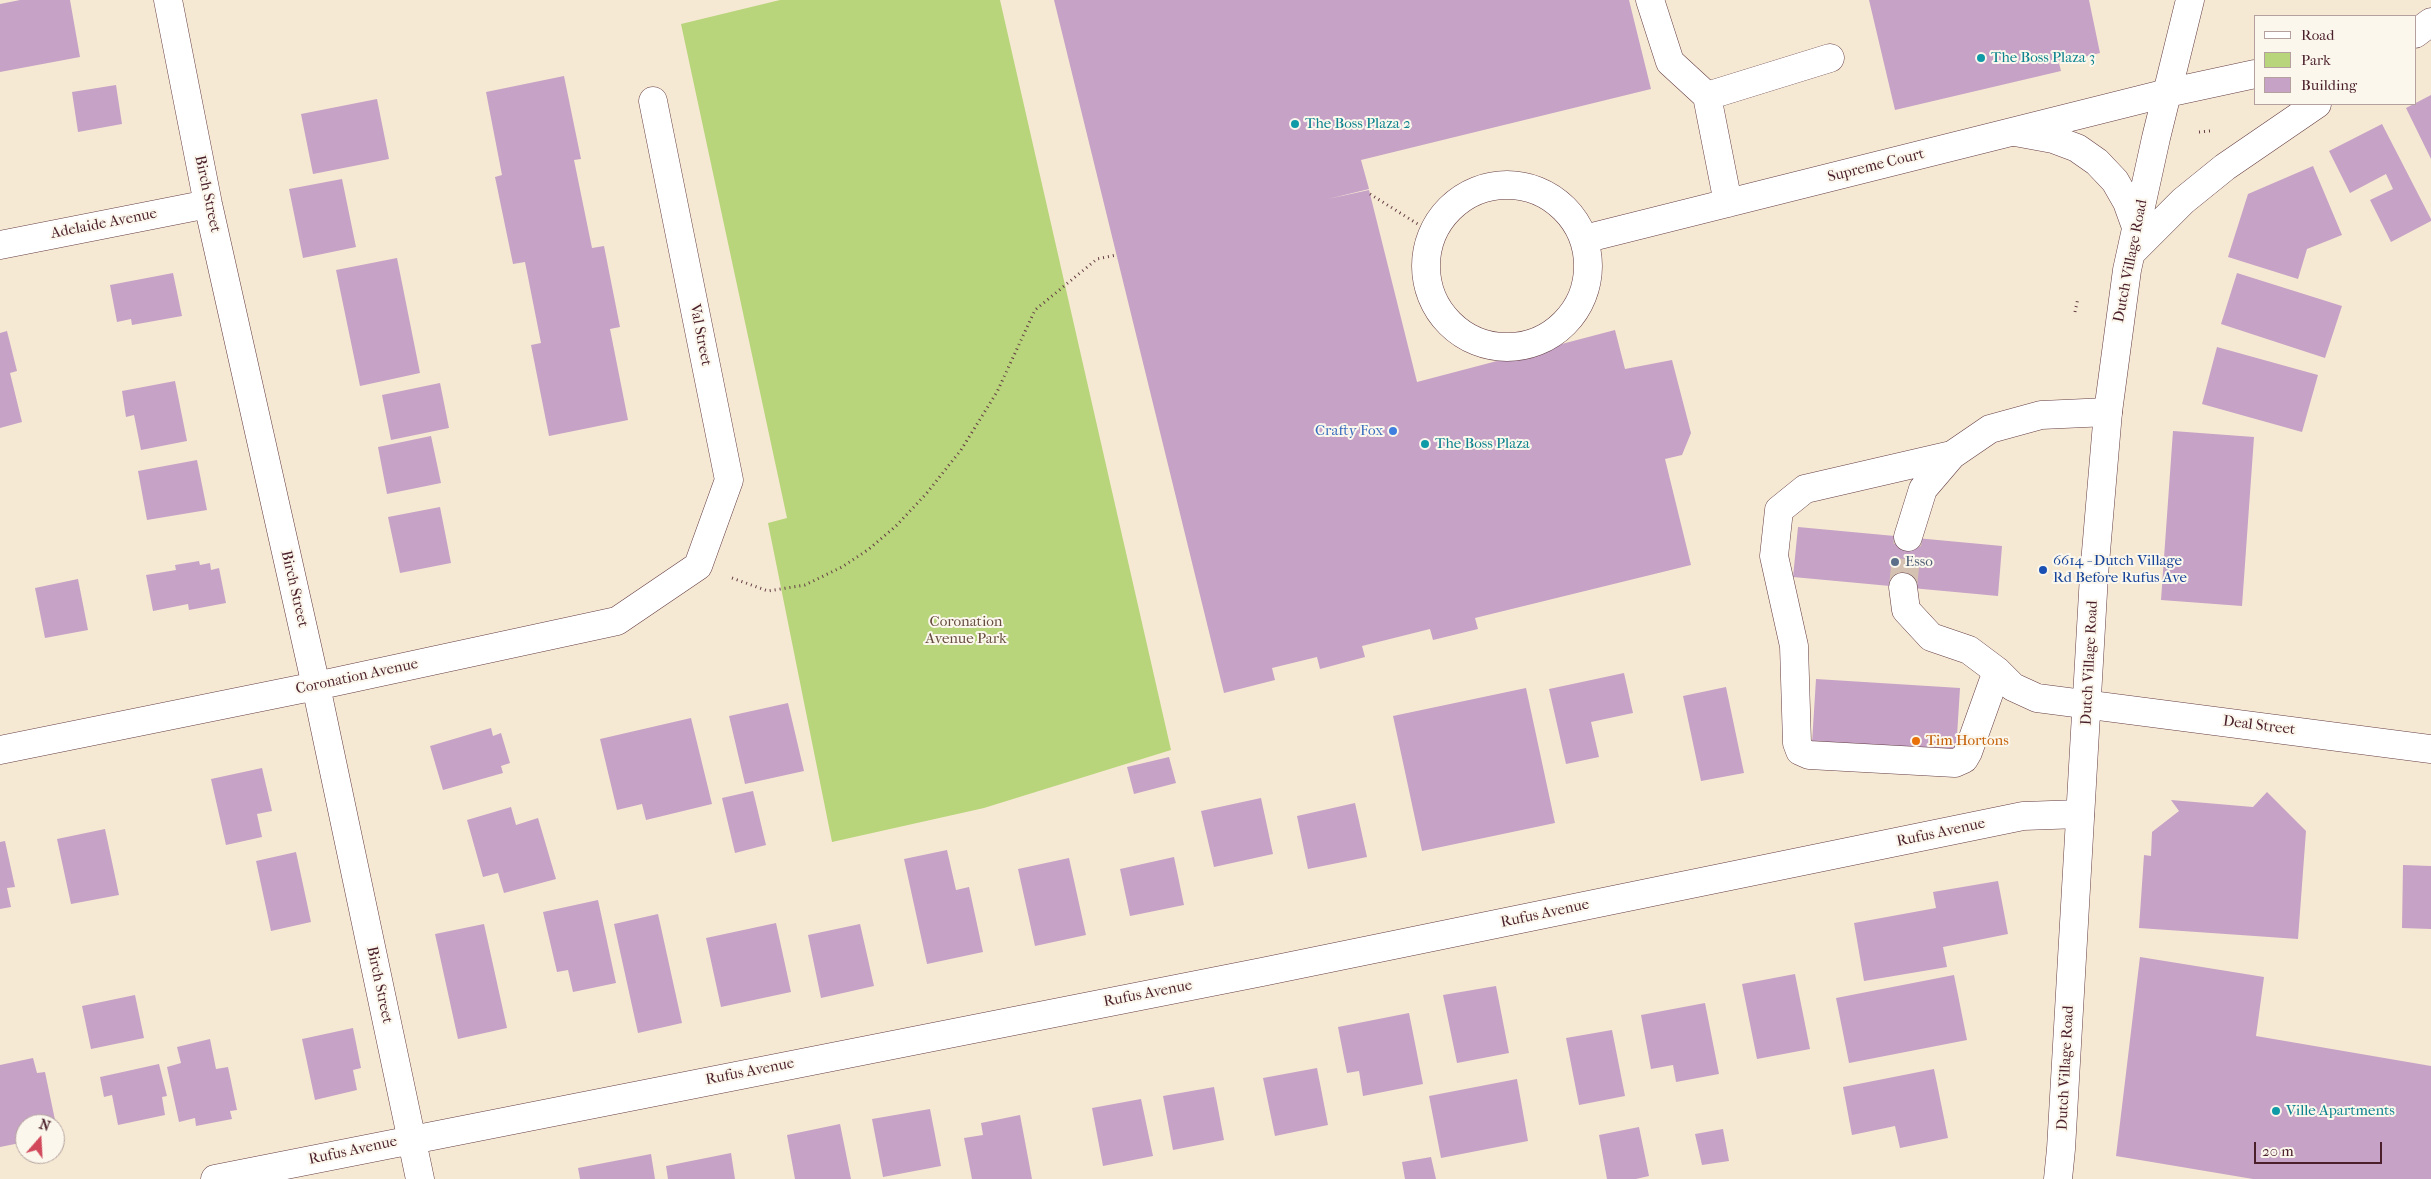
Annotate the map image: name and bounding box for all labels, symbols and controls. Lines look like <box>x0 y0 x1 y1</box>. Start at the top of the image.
legend <box>2254 15 2416 105</box>
text: Road <box>2301 26 2334 44</box>
place label: The Boss Plaza 3 <box>1991 49 2095 67</box>
text: Park <box>2301 51 2331 69</box>
marker: The Boss Plaza 3 <box>1975 52 1987 64</box>
text: Building <box>2301 76 2357 94</box>
place label: The Boss Plaza 2 <box>1305 115 1411 133</box>
marker: The Boss Plaza 2 <box>1289 118 1301 130</box>
street label: Supreme Court <box>1826 145 1926 187</box>
street label: Birch Street <box>190 154 224 234</box>
street label: Dutch Village Road <box>2110 198 2152 324</box>
street label: Adelaide Avenue <box>49 205 159 243</box>
street label: Val Street <box>685 303 715 367</box>
place label: Crafty Fox <box>1315 422 1383 440</box>
marker: Crafty Fox <box>1387 425 1399 437</box>
place label: The Boss Plaza <box>1435 435 1530 453</box>
marker: The Boss Plaza <box>1419 438 1431 450</box>
street label: Birch Street <box>276 549 312 629</box>
place label: 6614 - Dutch Village Rd Before Rufus Ave <box>2053 552 2187 587</box>
place label: Esso <box>1905 553 1933 571</box>
marker: Esso <box>1889 556 1901 568</box>
marker: 6614 - Dutch Village Rd Before Rufus Ave <box>2037 564 2049 576</box>
street label: Dutch Village Road <box>2078 600 2102 726</box>
park label: Coronation Avenue Park <box>925 613 1007 648</box>
street label: Coronation Avenue <box>294 655 420 699</box>
street label: Deal Street <box>2222 713 2296 739</box>
place label: Tim Hortons <box>1926 732 2009 750</box>
marker: Tim Hortons <box>1910 735 1922 747</box>
street label: Rufus Avenue <box>1895 815 1987 851</box>
street label: Rufus Avenue <box>1499 896 1591 932</box>
street label: Birch Street <box>362 945 396 1025</box>
street label: Rufus Avenue <box>1102 977 1194 1011</box>
street label: Dutch Village Road <box>2054 1005 2078 1131</box>
street label: Rufus Avenue <box>704 1055 796 1089</box>
place label: Ville Apartments <box>2286 1102 2395 1120</box>
marker: Ville Apartments <box>2270 1105 2282 1117</box>
north arrow <box>15 1114 65 1164</box>
text: N <box>37 1116 53 1135</box>
scale bar <box>2256 1132 2384 1164</box>
street label: Rufus Avenue <box>307 1133 399 1169</box>
text: 20 m <box>2262 1142 2294 1160</box>

